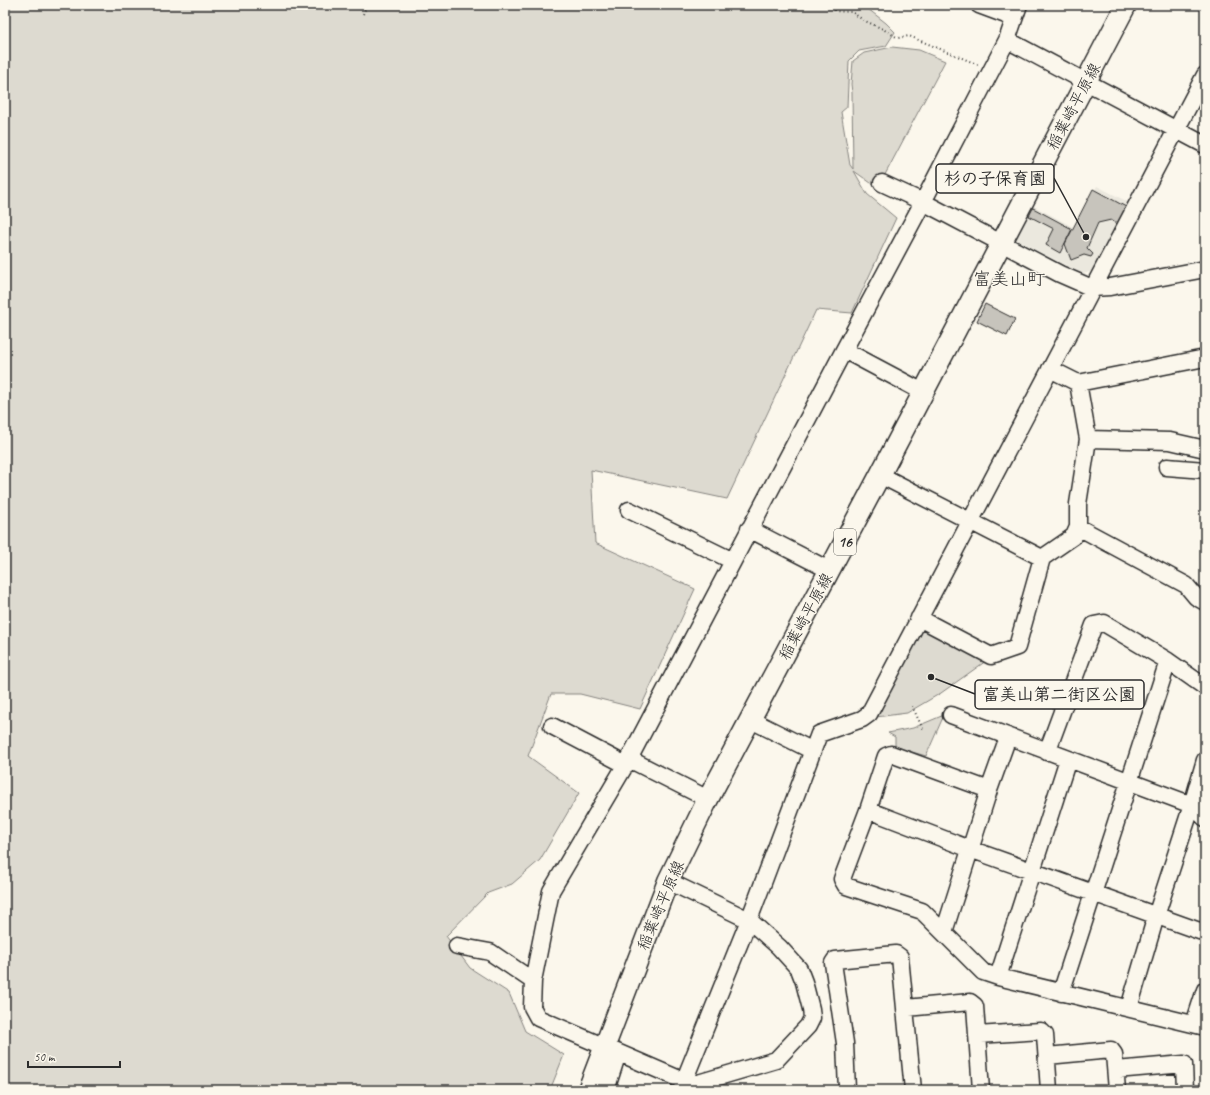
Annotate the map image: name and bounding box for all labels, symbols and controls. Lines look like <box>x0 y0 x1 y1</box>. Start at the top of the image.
street label: 稲葉崎平原線 <box>1043 59 1105 154</box>
callout: 杉の子保育園 <box>936 164 1054 193</box>
text: 杉の子保育園 <box>944 168 1046 189</box>
district label: 富美山町 <box>973 268 1045 290</box>
road number: 16 <box>834 529 856 555</box>
street label: 稲葉崎平原線 <box>775 569 837 664</box>
callout: 富美山第二街区公園 <box>975 680 1144 709</box>
text: 富美山第二街区公園 <box>983 684 1136 705</box>
street label: 稲葉崎平原線 <box>633 857 689 953</box>
scale bar <box>28 1043 120 1069</box>
text: 50 m <box>34 1049 56 1065</box>

